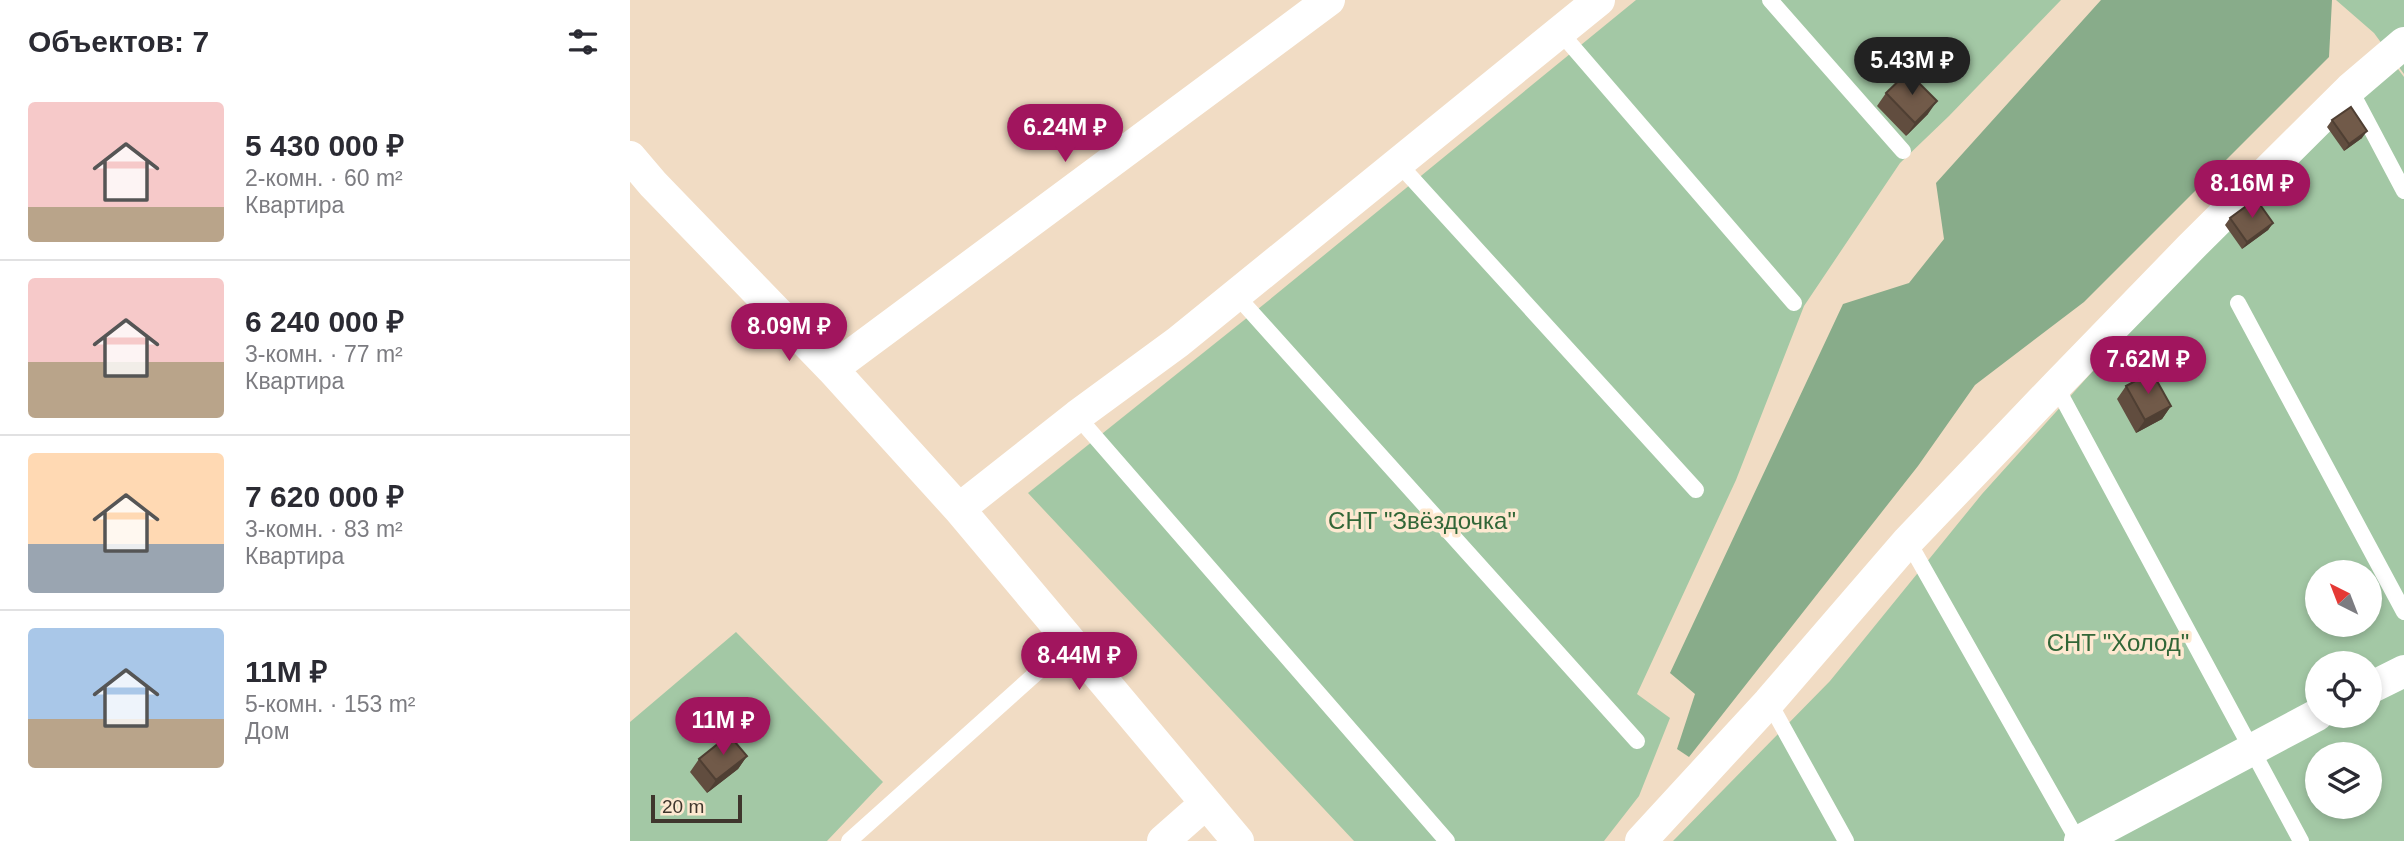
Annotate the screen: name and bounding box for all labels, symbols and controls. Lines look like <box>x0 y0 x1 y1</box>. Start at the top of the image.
icon: filters <box>564 23 602 61</box>
text: Объектов: 7 <box>28 25 209 58</box>
pin: 5.43M ₽ <box>1847 38 1977 97</box>
text: 5.43M ₽ <box>1870 47 1954 73</box>
pin: 6.24M ₽ <box>1000 104 1130 164</box>
text: 6.24M ₽ <box>1023 114 1107 140</box>
text: 5 430 000 ₽ <box>245 129 404 162</box>
icon: home <box>84 130 168 214</box>
pin: 8.16M ₽ <box>2187 160 2317 220</box>
text: 2-комн. · 60 m² <box>245 165 403 191</box>
text: 8.16M ₽ <box>2210 170 2294 196</box>
text: Квартира <box>245 192 344 218</box>
pin: 8.09M ₽ <box>724 304 854 363</box>
text: 6 240 000 ₽ <box>245 305 404 338</box>
icon: home <box>84 306 168 390</box>
text: 8.09M ₽ <box>747 313 831 339</box>
pin: 7.62M ₽ <box>2083 336 2213 396</box>
text: 3-комн. · 77 m² <box>245 341 403 367</box>
text: 7.62M ₽ <box>2106 346 2190 372</box>
text: Квартира <box>245 368 344 394</box>
text: 7 620 000 ₽ <box>245 480 404 513</box>
icon: home <box>84 481 168 565</box>
park label: СНТ "Звёздочка" <box>1328 507 1516 534</box>
text: 3-комн. · 83 m² <box>245 516 403 542</box>
text: Квартира <box>245 543 344 569</box>
north arrow <box>2305 560 2382 637</box>
map controls <box>2305 560 2382 819</box>
park label: СНТ "Холод" <box>2047 629 2189 656</box>
pin: 8.44M ₽ <box>1014 632 1144 692</box>
text: 8.44M ₽ <box>1037 642 1121 668</box>
button: locate <box>2305 651 2382 728</box>
text: 11M ₽ <box>245 655 328 688</box>
icon: home <box>84 656 168 740</box>
text: 5-комн. · 153 m² <box>245 691 416 717</box>
pin: 11M ₽ <box>674 698 772 757</box>
text: 11M ₽ <box>691 707 755 733</box>
text: Дом <box>245 718 289 744</box>
button: layers <box>2305 742 2382 819</box>
scale bar <box>651 792 742 824</box>
text: 20 m <box>662 796 704 817</box>

